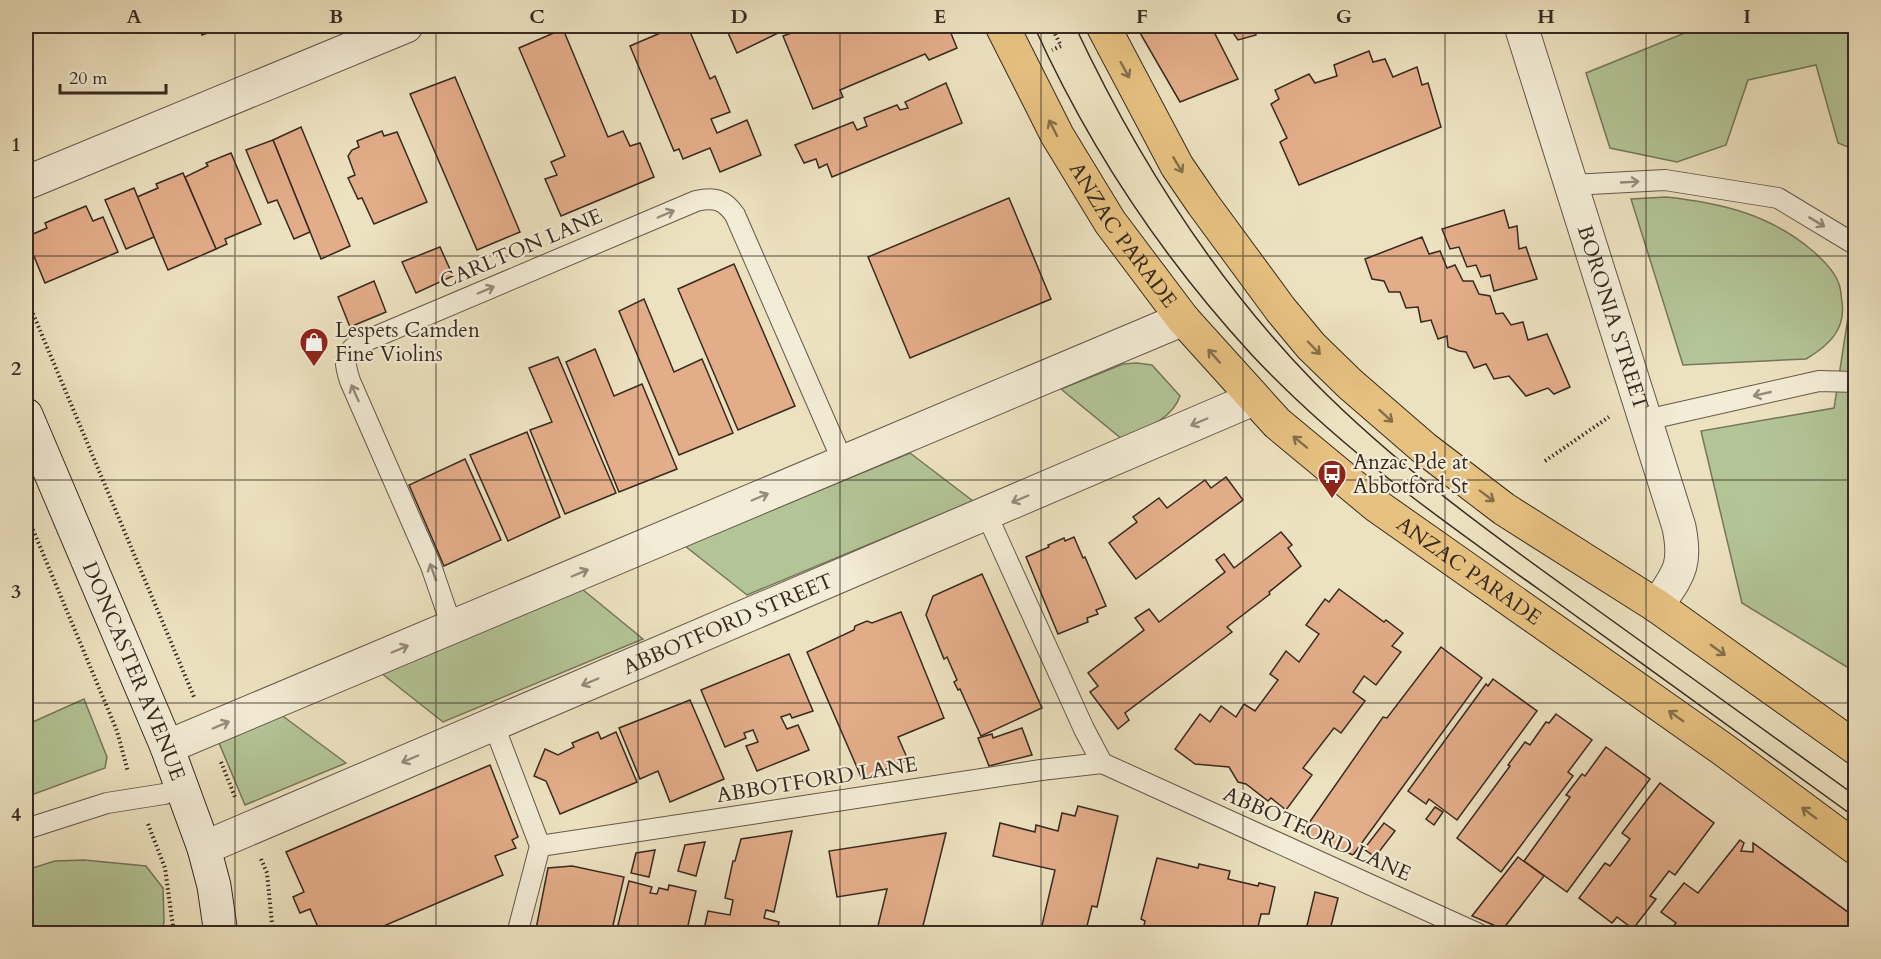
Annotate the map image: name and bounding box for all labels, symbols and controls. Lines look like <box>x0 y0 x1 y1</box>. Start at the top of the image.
text: A <box>126 3 142 30</box>
text: B <box>329 3 343 30</box>
text: C <box>529 3 545 30</box>
text: D <box>730 3 748 30</box>
text: E <box>934 3 946 30</box>
text: F <box>1136 3 1148 30</box>
text: G <box>1336 3 1352 30</box>
text: H <box>1537 3 1555 30</box>
text: I <box>1743 3 1751 30</box>
scale bar <box>60 57 166 95</box>
one-way arrow <box>1119 61 1131 78</box>
text: 20 m <box>69 66 108 91</box>
one-way arrow <box>1047 120 1059 138</box>
text: 1 <box>11 131 21 158</box>
one-way arrow <box>1172 156 1184 173</box>
street label: ANZAC PARADE <box>1062 157 1184 314</box>
one-way arrow <box>1620 177 1640 188</box>
street label: CARLTON LANE <box>435 202 607 296</box>
one-way arrow <box>656 208 674 219</box>
one-way arrow <box>1808 217 1825 229</box>
street label: BORONIA STREET <box>1570 222 1656 414</box>
one-way arrow <box>477 284 495 295</box>
place label: Lespets Camden Fine Violins <box>335 316 480 369</box>
shop icon: Lespets Camden Fine Violins <box>298 326 330 368</box>
one-way arrow <box>1307 340 1321 355</box>
one-way arrow <box>1207 348 1221 363</box>
text: 2 <box>11 355 21 382</box>
one-way arrow <box>349 384 360 403</box>
one-way arrow <box>1753 388 1772 400</box>
one-way arrow <box>1379 409 1394 423</box>
one-way arrow <box>1191 417 1209 428</box>
one-way arrow <box>1292 435 1308 448</box>
place label: Anzac Pde at Abbotford St <box>1353 448 1468 501</box>
bus stop icon: Anzac Pde at Abbotford St <box>1316 458 1348 500</box>
one-way arrow <box>1478 490 1494 503</box>
one-way arrow <box>750 491 768 502</box>
one-way arrow <box>1012 494 1030 505</box>
street label: ANZAC PARADE <box>1391 510 1548 632</box>
street label: DONCASTER AVENUE <box>75 557 193 785</box>
one-way arrow <box>426 563 437 582</box>
street label: ABBOTFORD STREET <box>618 566 838 682</box>
one-way arrow <box>570 567 589 578</box>
text: 3 <box>11 578 21 605</box>
one-way arrow <box>391 643 409 654</box>
one-way arrow <box>1709 643 1725 656</box>
one-way arrow <box>581 677 599 688</box>
one-way arrow <box>1669 710 1685 722</box>
one-way arrow <box>211 719 229 730</box>
street label: ABBOTFORD LANE <box>715 750 920 810</box>
one-way arrow <box>402 754 420 765</box>
street label: ABBOTFORD LANE <box>1218 779 1416 889</box>
text: 4 <box>11 801 21 828</box>
one-way arrow <box>1801 806 1817 819</box>

